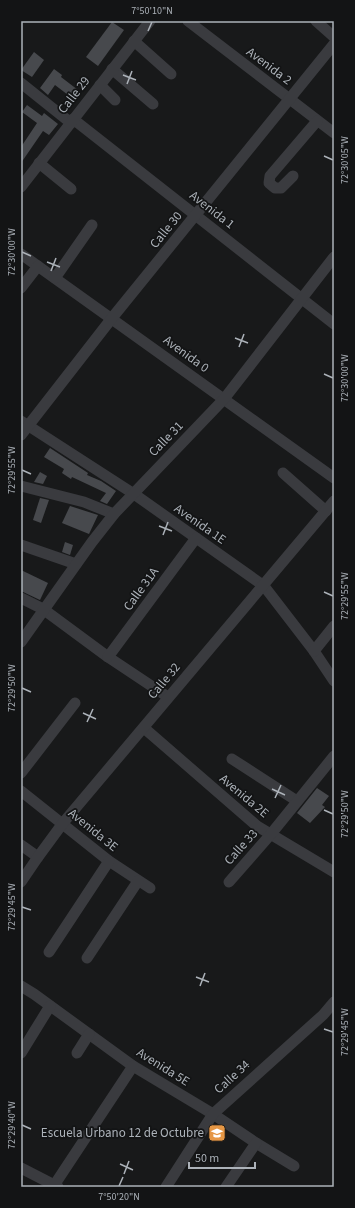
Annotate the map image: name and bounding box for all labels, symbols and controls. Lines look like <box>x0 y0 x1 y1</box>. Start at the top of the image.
text: 7°50'10"N <box>131 4 173 18</box>
street label: Avenida 2 <box>243 43 295 89</box>
street label: Calle 29 <box>54 73 94 117</box>
text: 72°30'05"W <box>338 136 352 184</box>
street label: Avenida 1 <box>186 187 238 233</box>
street label: Calle 30 <box>146 208 186 252</box>
text: 72°30'00"W <box>5 228 19 276</box>
street label: Avenida 0 <box>159 331 213 377</box>
text: 72°30'00"W <box>338 354 352 402</box>
street label: Calle 31 <box>145 417 187 461</box>
text: 72°29'55"W <box>5 446 19 494</box>
street label: Avenida 1E <box>170 500 230 548</box>
street label: Calle 31A <box>119 563 163 614</box>
text: 72°29'55"W <box>338 572 352 620</box>
street label: Calle 32 <box>143 659 185 703</box>
text: 72°29'50"W <box>5 664 19 712</box>
street label: Avenida 2E <box>215 770 273 822</box>
text: 72°29'50"W <box>338 790 352 838</box>
street label: Avenida 3E <box>64 804 122 856</box>
street label: Calle 33 <box>220 825 262 869</box>
text: 72°29'45"W <box>5 883 19 931</box>
text: 72°29'45"W <box>338 1008 352 1056</box>
street label: Avenida 5E <box>133 1044 193 1090</box>
street label: Calle 34 <box>210 1056 254 1098</box>
text: 72°29'40"W <box>5 1101 19 1149</box>
school or university icon: Escuela Urbano 12 de Octubre <box>207 1123 227 1143</box>
place label: Escuela Urbano 12 de Octubre <box>41 1124 204 1142</box>
scale bar <box>189 1144 255 1170</box>
text: 50 m <box>195 1150 219 1167</box>
text: 7°50'20"N <box>98 1190 140 1204</box>

